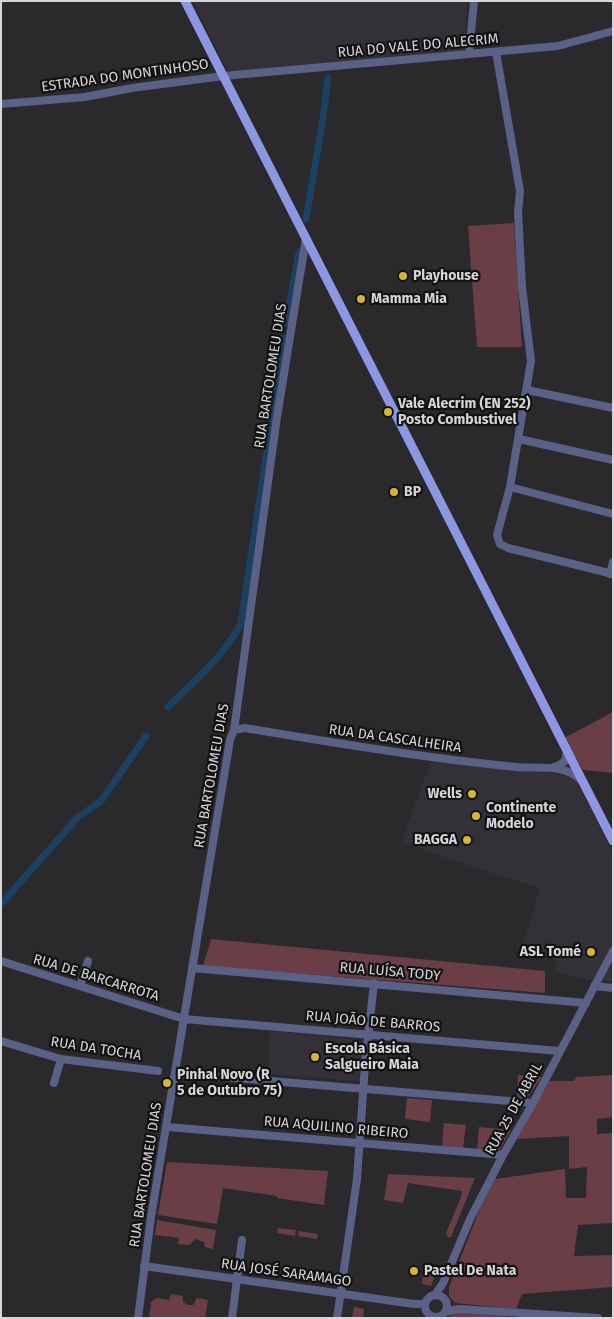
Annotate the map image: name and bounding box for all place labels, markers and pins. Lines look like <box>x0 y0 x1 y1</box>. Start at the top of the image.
place label: Playhouse <box>413 268 479 284</box>
marker: Playhouse <box>397 270 409 282</box>
place label: Mamma Mia <box>371 291 447 307</box>
marker: Mamma Mia <box>355 293 367 305</box>
place label: Vale Alecrim (EN 252) Posto Combustivel <box>398 396 530 428</box>
marker: Vale Alecrim (EN 252) Posto Combustivel <box>382 406 394 418</box>
place label: BP <box>404 484 421 500</box>
marker: BP <box>388 486 400 498</box>
place label: Wells <box>427 786 462 802</box>
marker: Wells <box>466 788 478 800</box>
place label: Continente Modelo <box>486 800 556 832</box>
marker: Continente Modelo <box>470 810 482 822</box>
place label: BAGGA <box>414 832 457 848</box>
marker: BAGGA <box>461 834 473 846</box>
place label: ASL Tomé <box>520 944 581 960</box>
marker: ASL Tomé <box>585 946 597 958</box>
place label: Escola Básica Salgueiro Maia <box>325 1041 419 1074</box>
marker: Escola Básica Salgueiro Maia <box>309 1051 321 1063</box>
place label: Pinhal Novo (R 5 de Outubro 75) <box>177 1067 282 1100</box>
marker: Pinhal Novo (R 5 de Outubro 75) <box>161 1077 173 1089</box>
place label: Pastel De Nata <box>424 1263 516 1279</box>
marker: Pastel De Nata <box>408 1265 420 1277</box>

